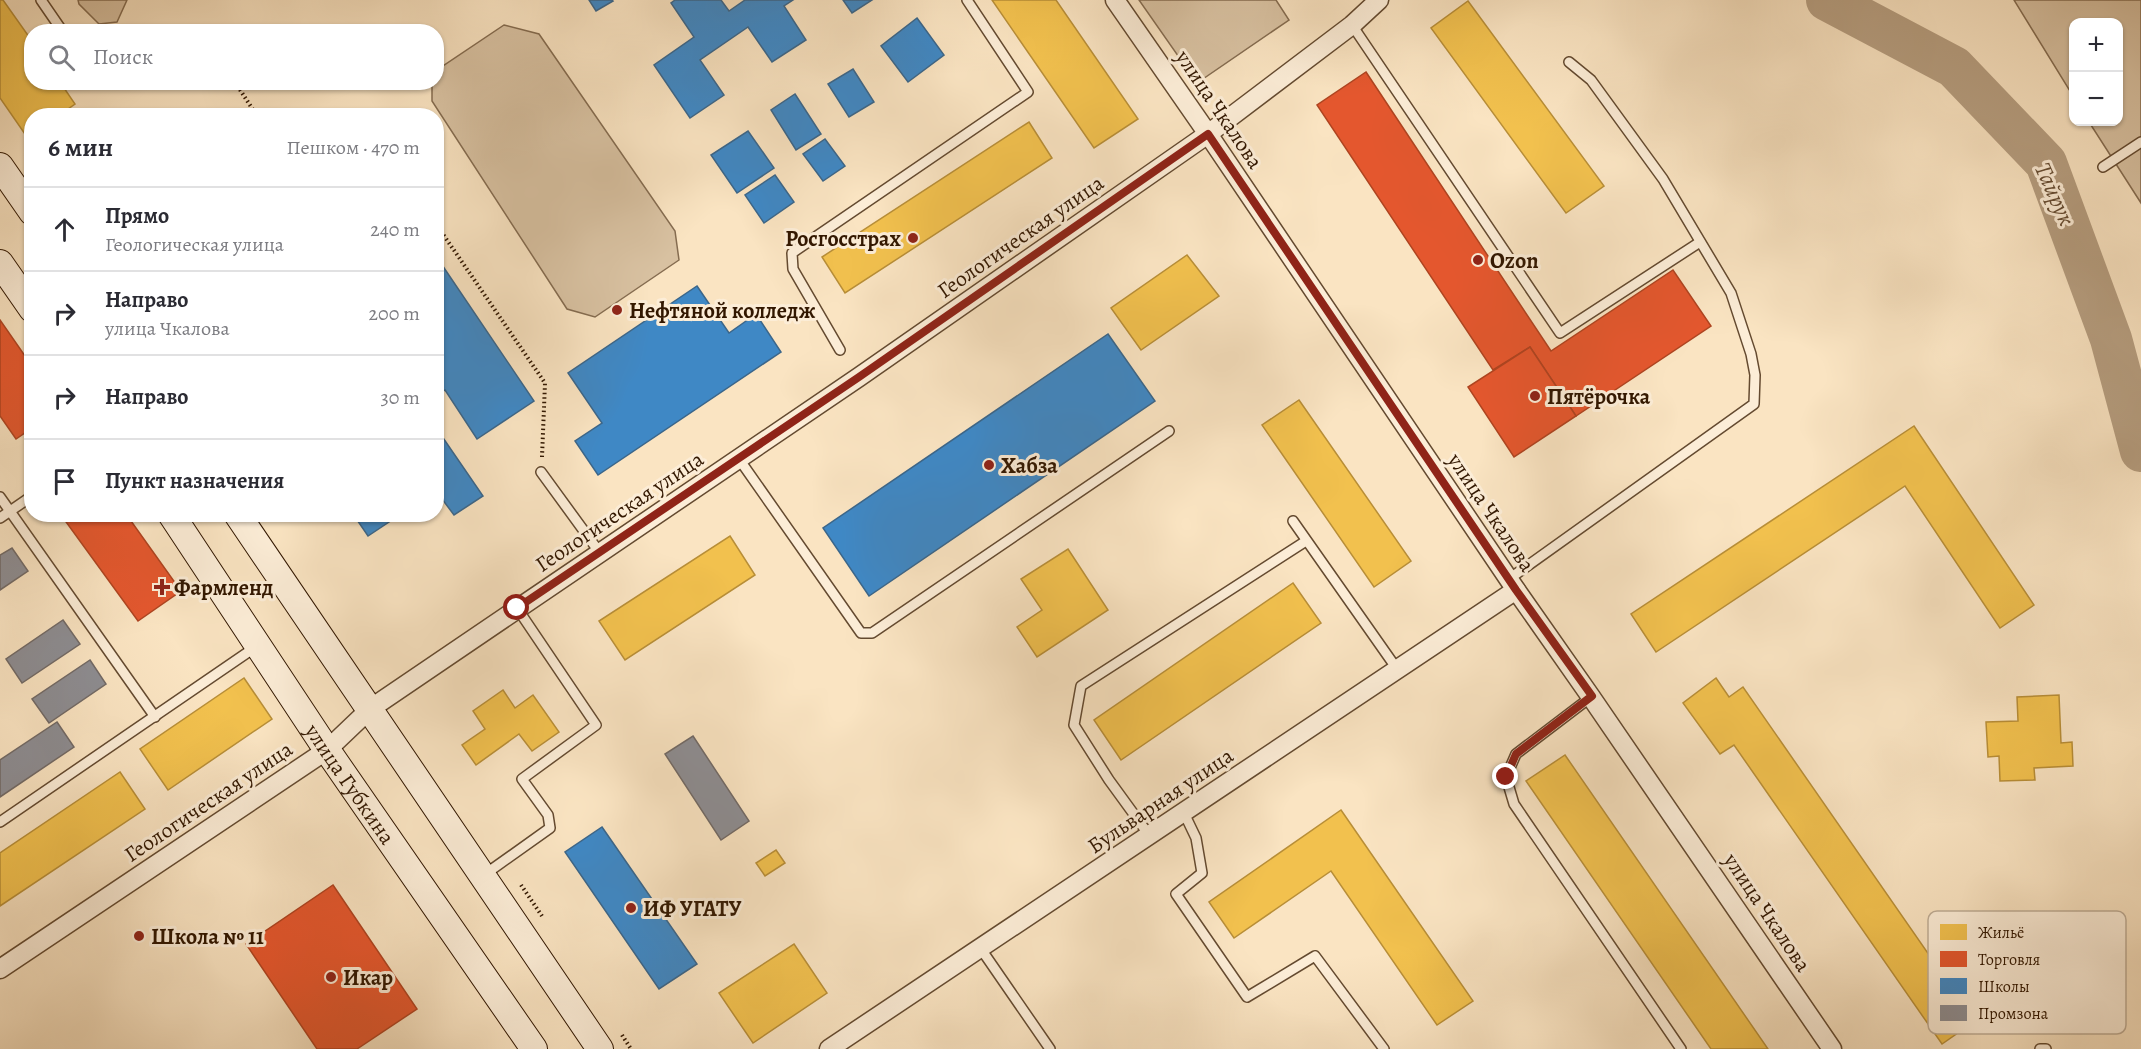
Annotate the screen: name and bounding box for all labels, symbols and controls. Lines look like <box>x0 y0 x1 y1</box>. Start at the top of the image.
map controls <box>2069 18 2123 126</box>
button: + <box>2069 18 2123 72</box>
search box <box>24 24 444 90</box>
icon: search <box>45 41 78 74</box>
text: Поиск <box>93 42 153 72</box>
street label: улица Чкалова <box>1168 43 1270 176</box>
button: − <box>2069 72 2123 126</box>
text: 6 мин <box>48 130 113 165</box>
text: Пешком · 470 m <box>287 134 420 161</box>
water label: Тайрук <box>2027 157 2083 231</box>
street label: Геологическая улица <box>931 168 1111 306</box>
text: Прямо <box>105 201 169 231</box>
icon: ahead <box>48 213 81 246</box>
text: 240 m <box>370 216 420 243</box>
place label: Росгосстрах <box>785 224 901 254</box>
text: Геологическая улица <box>105 231 284 258</box>
marker: Росгосстрах <box>906 231 920 245</box>
place label: Ozon <box>1490 246 1539 276</box>
marker: Ozon <box>1471 253 1485 267</box>
text: Направо <box>105 285 188 315</box>
place label: Нефтяной колледж <box>629 296 815 326</box>
icon: right <box>48 297 81 330</box>
text: 200 m <box>369 300 420 327</box>
marker: Нефтяной колледж <box>610 303 624 317</box>
text: улица Чкалова <box>105 315 230 342</box>
icon: right <box>48 381 81 414</box>
text: Направо <box>105 382 188 412</box>
place label: Пятёрочка <box>1547 382 1651 412</box>
text: 30 m <box>380 384 420 411</box>
marker: Пятёрочка <box>1528 389 1542 403</box>
street label: Геологическая улица <box>530 444 710 579</box>
street label: улица Чкалова <box>1440 446 1542 579</box>
place label: Хабза <box>1001 451 1058 481</box>
marker: Хабза <box>982 458 996 472</box>
icon: arrive <box>48 465 81 498</box>
text: Пункт назначения <box>105 466 284 496</box>
place label: Фармленд <box>174 573 273 603</box>
marker: Фармленд <box>155 580 169 594</box>
route start <box>503 594 529 620</box>
street label: улица Губкина <box>297 717 402 851</box>
street label: Геологическая улица <box>119 734 299 869</box>
street label: Бульварная улица <box>1082 740 1240 861</box>
route end <box>1492 763 1518 789</box>
street label: улица Чкалова <box>1716 846 1818 979</box>
place label: ИФ УГАТУ <box>643 894 742 924</box>
marker: ИФ УГАТУ <box>624 901 638 915</box>
legend <box>1928 911 2126 1034</box>
place label: Школа № 11 <box>151 922 264 952</box>
text: Жильё <box>1978 922 2024 944</box>
marker: Школа № 11 <box>132 929 146 943</box>
text: Торговля <box>1978 949 2041 971</box>
place label: Икар <box>343 963 393 993</box>
marker: Икар <box>324 970 338 984</box>
text: Школы <box>1978 976 2030 998</box>
text: Промзона <box>1978 1003 2049 1025</box>

